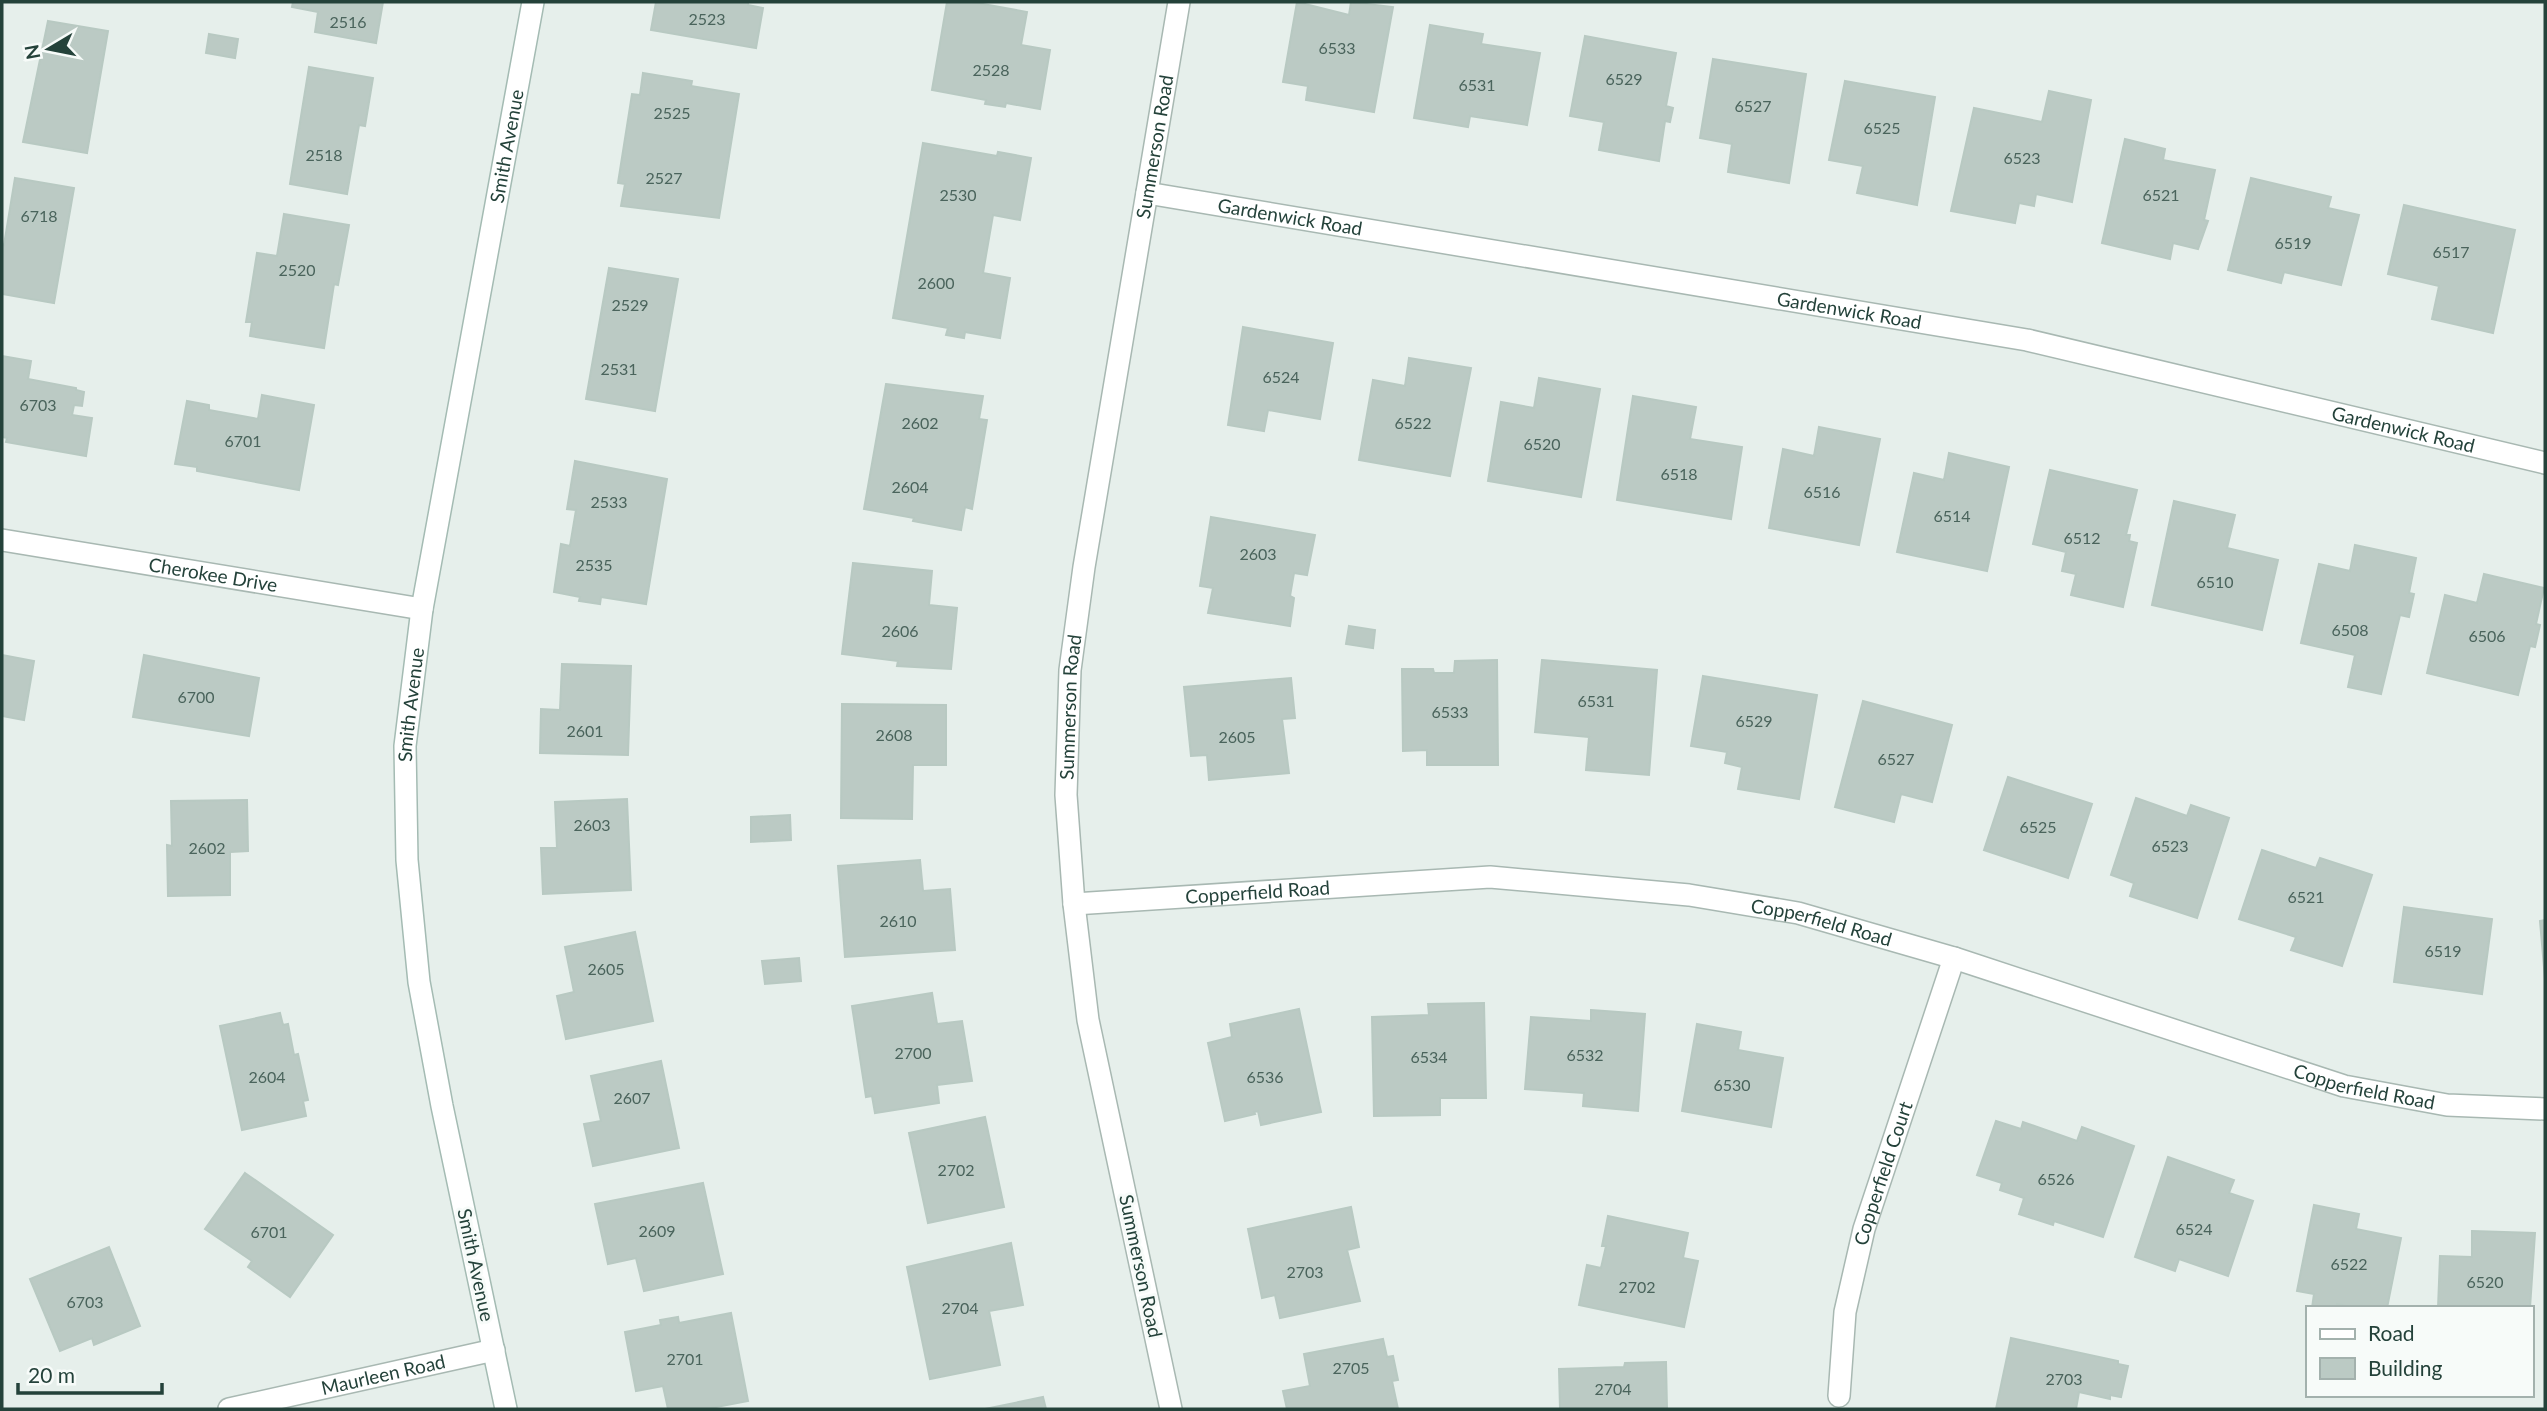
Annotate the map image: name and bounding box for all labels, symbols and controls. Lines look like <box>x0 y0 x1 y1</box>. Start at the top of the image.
house number: 2523 <box>688 9 726 28</box>
house number: 2516 <box>329 12 367 31</box>
north arrow <box>14 14 84 84</box>
house number: 6533 <box>1318 38 1356 57</box>
text: N <box>19 43 44 61</box>
house number: 2528 <box>972 60 1010 79</box>
house number: 6529 <box>1605 69 1643 88</box>
street label: Summerson Road <box>1131 73 1178 220</box>
house number: 6531 <box>1458 75 1496 94</box>
street label: Smith Avenue <box>485 87 528 205</box>
house number: 6527 <box>1734 96 1772 115</box>
house number: 2525 <box>653 103 691 122</box>
house number: 6525 <box>1863 118 1901 137</box>
house number: 2518 <box>305 145 343 164</box>
house number: 6523 <box>2003 148 2041 167</box>
house number: 2527 <box>645 168 683 187</box>
house number: 2530 <box>939 185 977 204</box>
house number: 6521 <box>2142 185 2180 204</box>
street label: Gardenwick Road <box>1216 193 1364 240</box>
house number: 6718 <box>20 206 58 225</box>
house number: 6519 <box>2274 233 2312 252</box>
house number: 6517 <box>2432 242 2470 261</box>
house number: 2520 <box>278 260 316 279</box>
house number: 2600 <box>917 273 955 292</box>
street label: Gardenwick Road <box>1775 286 1923 333</box>
house number: 2529 <box>611 295 649 314</box>
house number: 2531 <box>600 359 638 378</box>
house number: 6524 <box>1262 367 1300 386</box>
house number: 6703 <box>19 395 57 414</box>
street label: Gardenwick Road <box>2330 401 2477 457</box>
house number: 2602 <box>901 413 939 432</box>
house number: 6522 <box>1394 413 1432 432</box>
house number: 6701 <box>224 431 262 450</box>
house number: 6520 <box>1523 434 1561 453</box>
house number: 6518 <box>1660 464 1698 483</box>
house number: 2604 <box>891 477 929 496</box>
house number: 6516 <box>1803 482 1841 501</box>
house number: 2533 <box>590 492 628 511</box>
house number: 6514 <box>1933 506 1971 525</box>
house number: 6512 <box>2063 528 2101 547</box>
house number: 2603 <box>1239 544 1277 563</box>
street label: Cherokee Drive <box>147 552 279 596</box>
house number: 2535 <box>575 555 613 574</box>
house number: 6510 <box>2196 572 2234 591</box>
house number: 6508 <box>2331 620 2369 639</box>
house number: 2606 <box>881 621 919 640</box>
house number: 6506 <box>2468 626 2506 645</box>
street label: Summerson Road <box>1054 633 1086 780</box>
street label: Smith Avenue <box>392 646 428 762</box>
house number: 6700 <box>177 687 215 706</box>
house number: 6531 <box>1577 691 1615 710</box>
house number: 6533 <box>1431 702 1469 721</box>
house number: 6529 <box>1735 711 1773 730</box>
house number: 2601 <box>566 721 604 740</box>
house number: 2608 <box>875 725 913 744</box>
house number: 2605 <box>1218 727 1256 746</box>
house number: 6527 <box>1877 749 1915 768</box>
house number: 2603 <box>573 815 611 834</box>
house number: 6525 <box>2019 817 2057 836</box>
house number: 6523 <box>2151 836 2189 855</box>
house number: 2602 <box>188 838 226 857</box>
street label: Copperfield Road <box>1185 875 1331 908</box>
house number: 6521 <box>2287 887 2325 906</box>
street label: Copperfield Road <box>1749 893 1895 951</box>
house number: 2610 <box>879 911 917 930</box>
house number: 6519 <box>2424 941 2462 960</box>
house number: 2605 <box>587 959 625 978</box>
house number: 2700 <box>894 1043 932 1062</box>
house number: 6532 <box>1566 1045 1604 1064</box>
house number: 6534 <box>1410 1047 1448 1066</box>
street label: Copperfield Road <box>2291 1058 2437 1114</box>
house number: 2604 <box>248 1067 286 1086</box>
house number: 6536 <box>1246 1067 1284 1086</box>
house number: 6530 <box>1713 1075 1751 1094</box>
house number: 2607 <box>613 1088 651 1107</box>
street label: Copperfield Court <box>1849 1098 1917 1247</box>
house number: 2702 <box>937 1160 975 1179</box>
house number: 6526 <box>2037 1169 2075 1188</box>
street label: Summerson Road <box>1115 1192 1168 1339</box>
street label: Smith Avenue <box>453 1206 500 1323</box>
house number: 6524 <box>2175 1219 2213 1238</box>
house number: 2609 <box>638 1221 676 1240</box>
house number: 6701 <box>250 1222 288 1241</box>
house number: 6522 <box>2330 1254 2368 1273</box>
house number: 2703 <box>1286 1262 1324 1281</box>
house number: 6520 <box>2466 1272 2504 1291</box>
house number: 2702 <box>1618 1277 1656 1296</box>
house number: 6703 <box>66 1292 104 1311</box>
house number: 2704 <box>941 1298 979 1317</box>
legend <box>2306 1306 2533 1397</box>
text: Road <box>2368 1320 2415 1345</box>
street label: Maurleen Road <box>319 1349 447 1399</box>
house number: 2701 <box>666 1349 704 1368</box>
scale bar <box>18 1352 161 1396</box>
text: Building <box>2368 1355 2443 1380</box>
house number: 2705 <box>1332 1358 1370 1377</box>
text: 20 m <box>28 1362 75 1387</box>
house number: 2703 <box>2045 1369 2083 1388</box>
house number: 2704 <box>1594 1379 1632 1398</box>

